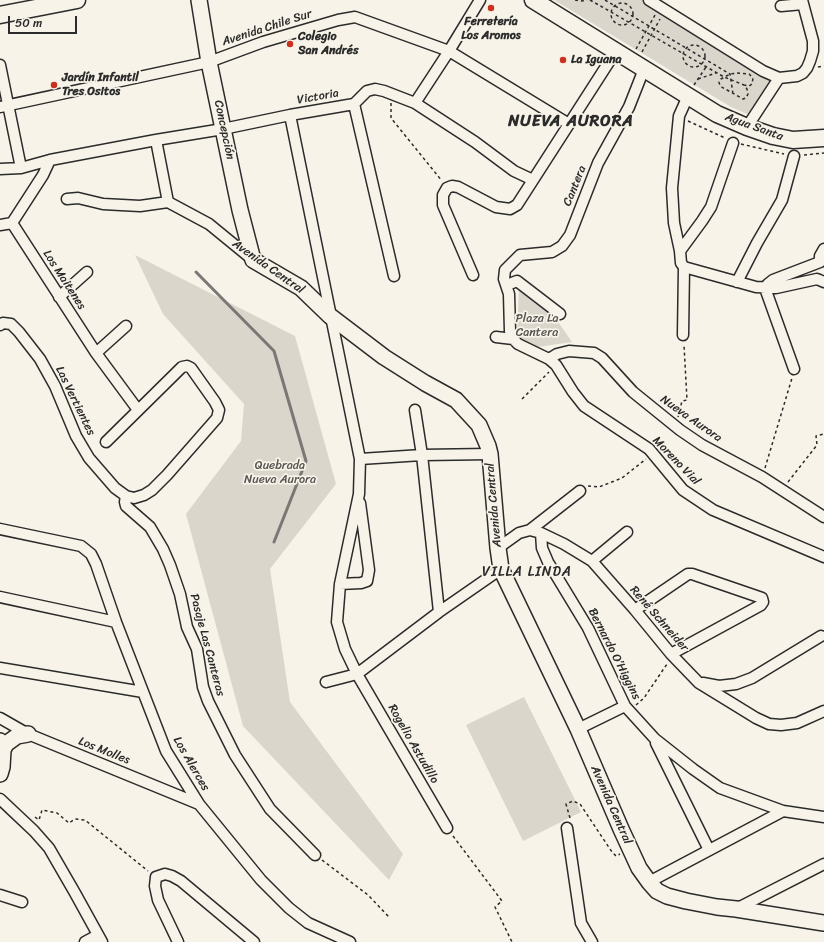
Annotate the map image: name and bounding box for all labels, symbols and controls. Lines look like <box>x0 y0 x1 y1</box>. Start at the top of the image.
marker: Ferretería Los Aromos <box>486 3 496 13</box>
street label: Avenida Chile Sur <box>220 7 314 49</box>
scale bar <box>10 8 79 34</box>
text: 50 m <box>15 12 42 34</box>
place label: Ferretería Los Aromos <box>461 15 521 43</box>
place label: Colegio San Andrés <box>298 30 358 58</box>
marker: Colegio San Andrés <box>285 39 295 49</box>
place label: La Iguana <box>571 53 621 67</box>
marker: La Iguana <box>558 55 568 65</box>
place label: Jardín Infantil Tres Ositos <box>62 71 139 99</box>
marker: Jardín Infantil Tres Ositos <box>49 80 59 90</box>
street label: Victoria <box>296 86 340 108</box>
street label: Concepción <box>211 99 237 161</box>
street label: Agua Santa <box>723 110 785 144</box>
district label: NUEVA AURORA <box>507 112 635 132</box>
street label: Cantera <box>560 164 590 208</box>
street label: Avenida Central <box>229 237 307 297</box>
street label: Los Maitenes <box>39 248 89 312</box>
park label: Plaza La Cantera <box>515 312 559 340</box>
street label: Las Vertientes <box>52 364 98 438</box>
street label: Nueva Aurora <box>657 392 725 446</box>
street label: Moreno Vial <box>649 434 703 488</box>
park label: Quebrada Nueva Aurora <box>244 459 316 487</box>
street label: Avenida Central <box>483 462 505 548</box>
district label: VILLA LINDA <box>482 564 572 580</box>
street label: René Schneider <box>627 583 691 655</box>
street label: Pasaje Las Canteras <box>186 592 228 698</box>
street label: Bernardo O’Higgins <box>585 606 643 702</box>
street label: Rogelio Astudillo <box>385 702 441 786</box>
street label: Los Molles <box>76 734 132 768</box>
street label: Los Alerces <box>170 734 212 794</box>
street label: Avenida Central <box>587 763 635 847</box>

